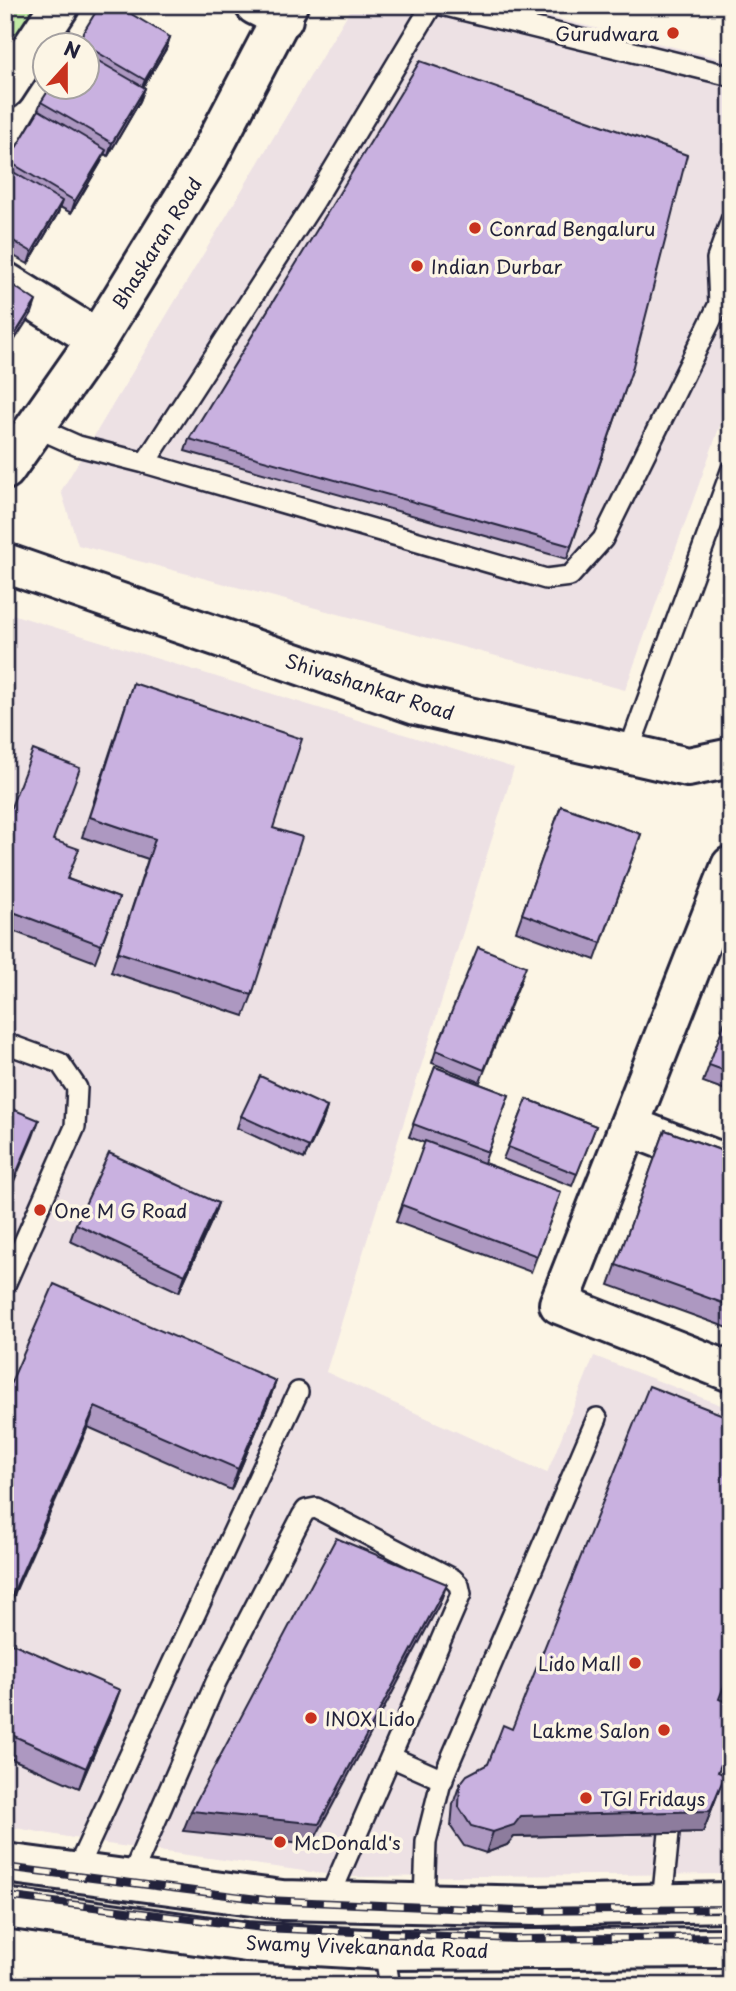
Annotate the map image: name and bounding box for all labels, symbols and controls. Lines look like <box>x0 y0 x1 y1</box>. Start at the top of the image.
place label: Gurudwara <box>555 19 659 47</box>
marker: Gurudwara <box>665 25 681 41</box>
north arrow <box>32 32 102 102</box>
text: N <box>60 33 84 65</box>
street label: Bhaskaran Road <box>104 171 208 315</box>
place label: Conrad Bengaluru <box>489 214 655 242</box>
marker: Conrad Bengaluru <box>467 220 483 236</box>
place label: Indian Durbar <box>431 252 563 280</box>
marker: Indian Durbar <box>409 258 425 274</box>
street label: Shivashankar Road <box>282 645 458 727</box>
place label: One M G Road <box>54 1196 187 1224</box>
marker: One M G Road <box>32 1202 48 1218</box>
place label: Lido Mall <box>538 1649 621 1677</box>
marker: Lido Mall <box>627 1655 643 1671</box>
place label: INOX Lido <box>325 1704 415 1732</box>
marker: INOX Lido <box>303 1710 319 1726</box>
place label: Lakme Salon <box>532 1716 650 1744</box>
marker: Lakme Salon <box>656 1722 672 1738</box>
place label: TGI Fridays <box>600 1784 706 1812</box>
marker: TGI Fridays <box>578 1790 594 1806</box>
place label: McDonald's <box>294 1828 401 1856</box>
marker: McDonald's <box>272 1834 288 1850</box>
street label: Swamy Vivekananda Road <box>245 1928 489 1964</box>

